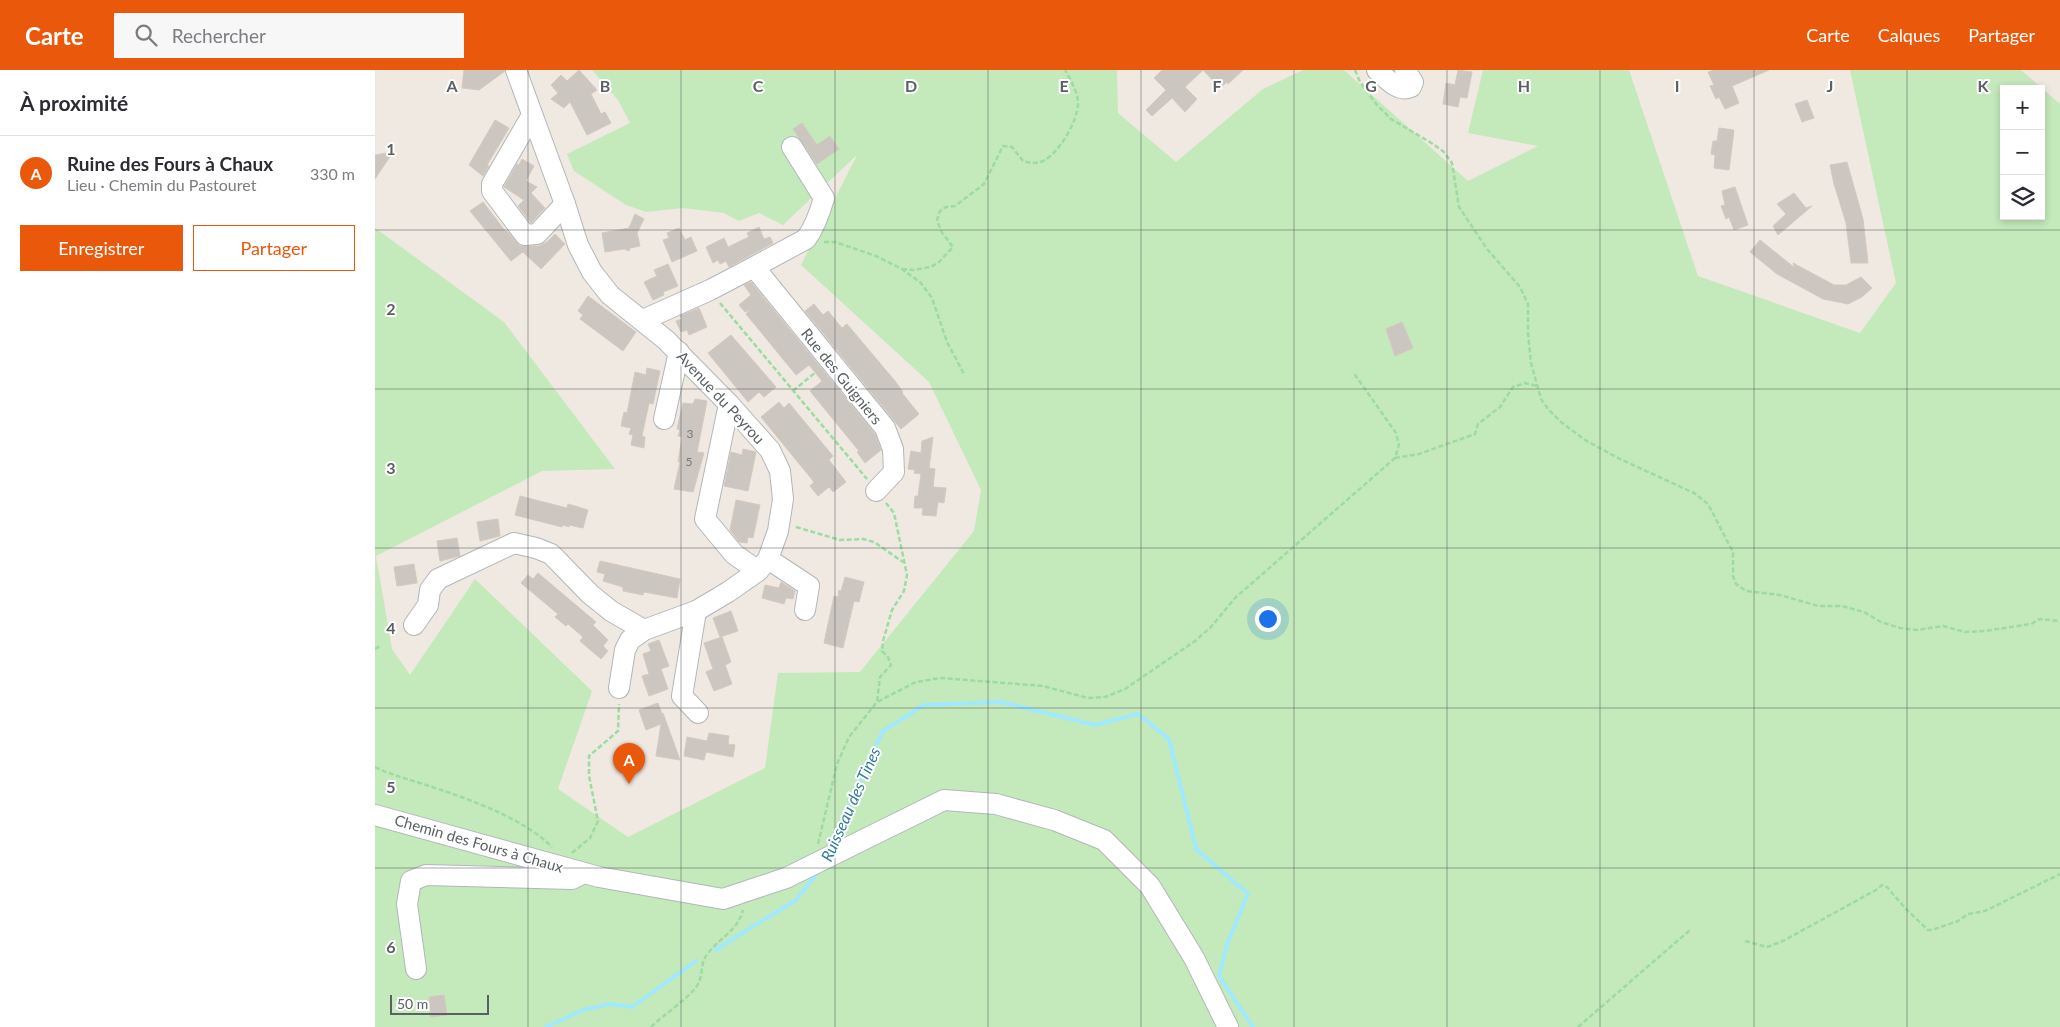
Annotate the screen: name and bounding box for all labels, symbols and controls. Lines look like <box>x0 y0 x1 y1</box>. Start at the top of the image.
search box <box>114 13 464 58</box>
text: Carte <box>25 21 84 50</box>
icon: search <box>132 21 160 49</box>
text: Rechercher <box>172 24 266 47</box>
text: Carte <box>1806 24 1850 46</box>
text: Calques <box>1878 24 1940 46</box>
text: Partager <box>1968 24 2035 46</box>
text: A <box>445 76 458 95</box>
text: B <box>600 76 610 95</box>
text: C <box>753 76 764 95</box>
text: D <box>905 76 917 95</box>
text: E <box>1059 76 1069 95</box>
text: F <box>1212 76 1222 95</box>
text: G <box>1365 76 1377 95</box>
text: H <box>1518 76 1530 95</box>
text: I <box>1675 76 1679 95</box>
text: J <box>1827 76 1833 95</box>
text: K <box>1978 76 1990 95</box>
map controls <box>2000 85 2045 220</box>
button: + <box>2000 85 2045 130</box>
text: À proximité <box>20 90 128 115</box>
button: − <box>2000 130 2045 175</box>
text: 1 <box>386 139 396 158</box>
text: Ruine des Fours à Chaux <box>67 152 273 175</box>
text: A <box>30 164 42 183</box>
text: 330 m <box>310 164 355 183</box>
text: Lieu · Chemin du Pastouret <box>67 175 256 194</box>
button: layers <box>2000 175 2045 220</box>
button: Enregistrer <box>20 225 183 271</box>
button: Partager <box>193 225 355 271</box>
text: 2 <box>386 299 396 318</box>
street label: Rue des Guigniers <box>798 324 886 428</box>
street label: Avenue du Peyrou <box>673 347 769 447</box>
house number: 3 <box>687 426 694 441</box>
house number: 5 <box>686 454 693 469</box>
text: 3 <box>386 458 396 477</box>
your location <box>1255 606 1281 632</box>
text: 4 <box>386 618 396 637</box>
pin: A <box>613 743 645 784</box>
water label: Ruisseau des Tines <box>816 744 884 864</box>
text: 5 <box>386 777 396 796</box>
street label: Chemin des Fours à Chaux <box>393 810 566 876</box>
text: 6 <box>386 937 396 956</box>
scale bar <box>390 992 489 1015</box>
text: 50 m <box>397 995 428 1012</box>

